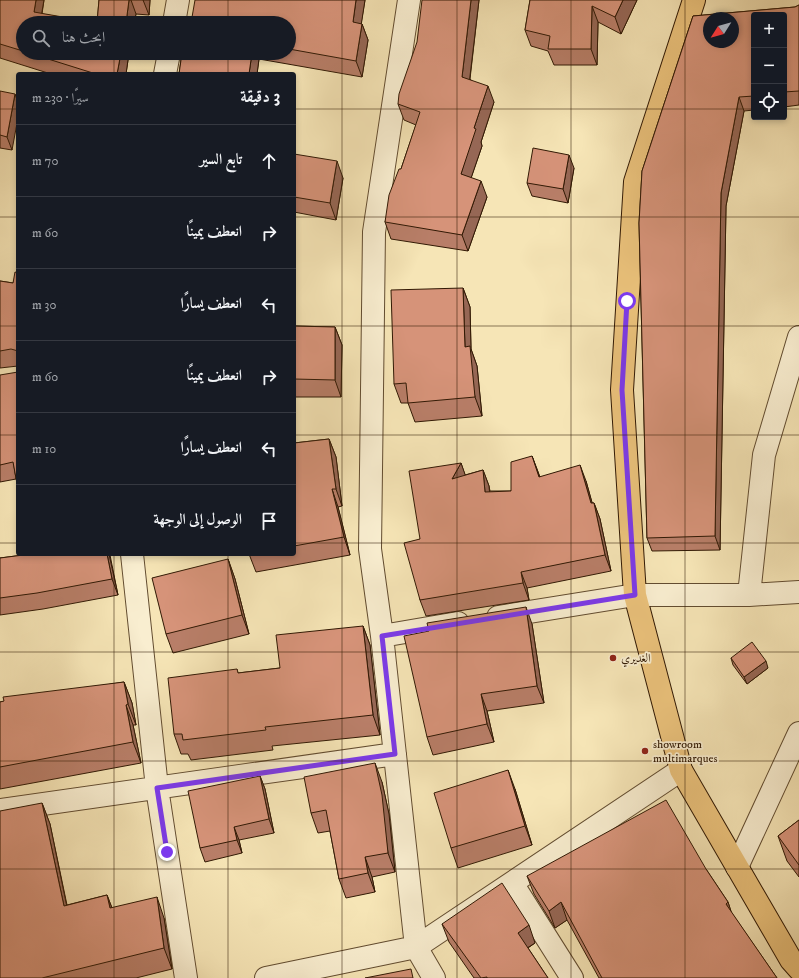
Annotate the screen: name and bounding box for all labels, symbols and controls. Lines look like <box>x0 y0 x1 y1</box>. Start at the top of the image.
north arrow <box>703 12 739 48</box>
map controls <box>751 12 787 120</box>
button: + <box>751 12 787 48</box>
search box <box>16 16 296 60</box>
icon: search <box>30 27 52 49</box>
text: ابحث هنا <box>62 28 105 47</box>
button: − <box>751 48 787 84</box>
button: locate <box>751 84 787 120</box>
text: 3 دقيقة <box>240 86 280 108</box>
text: سيرًا · 230 m <box>32 90 89 106</box>
text: تابع السير <box>200 150 242 169</box>
icon: ahead <box>258 150 280 172</box>
text: 70 m <box>32 153 58 169</box>
text: انعطف يمينًا <box>187 222 242 241</box>
icon: right <box>258 222 280 244</box>
text: 60 m <box>32 225 58 241</box>
route start <box>618 292 636 310</box>
text: انعطف يسارًا <box>181 294 242 313</box>
icon: left <box>258 294 280 316</box>
text: 30 m <box>32 297 56 313</box>
text: انعطف يمينًا <box>187 366 242 385</box>
icon: right <box>258 366 280 388</box>
text: 60 m <box>32 369 58 385</box>
text: انعطف يسارًا <box>181 438 242 457</box>
icon: left <box>258 438 280 460</box>
text: 10 m <box>32 441 56 457</box>
text: الوصول إلى الوجهة <box>153 510 242 529</box>
icon: arrive <box>258 510 280 532</box>
place label: الغديري <box>621 651 651 668</box>
marker: الغديري <box>608 653 618 663</box>
place label: showroom multimarques <box>653 737 718 766</box>
marker: showroom multimarques <box>640 746 650 756</box>
route end <box>158 843 176 861</box>

